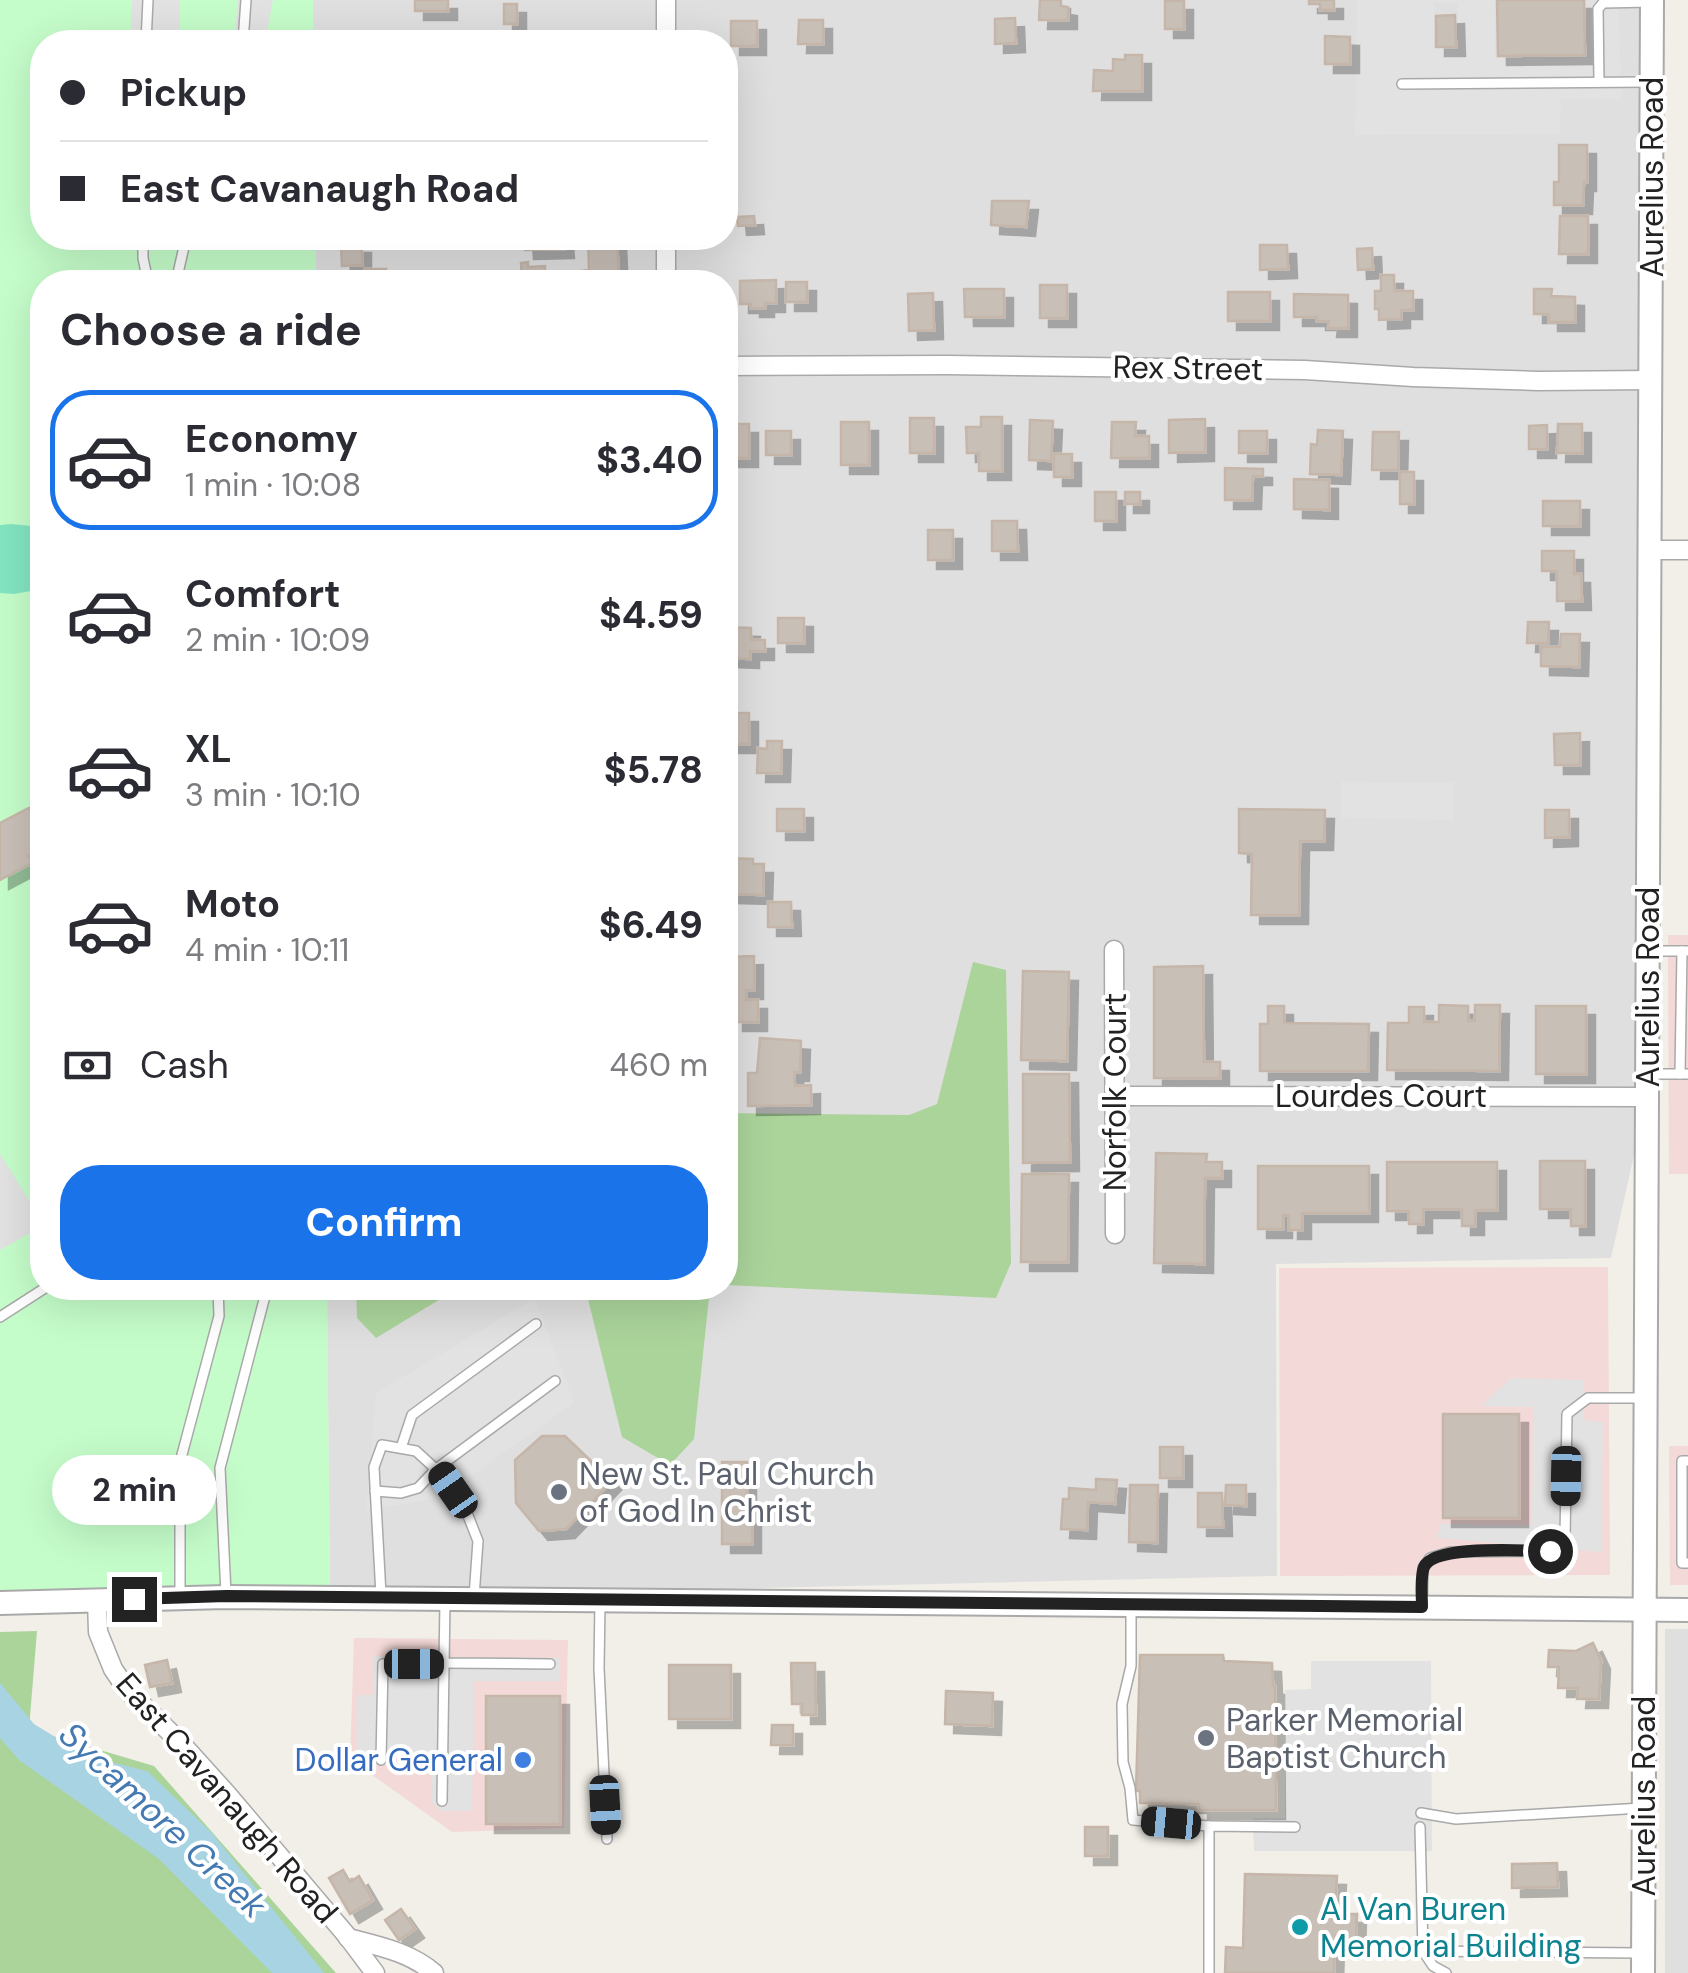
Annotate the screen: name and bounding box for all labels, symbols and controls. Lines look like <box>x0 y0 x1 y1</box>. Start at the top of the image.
text: Pickup <box>120 68 247 118</box>
street label: Aurelius Road <box>1631 77 1673 277</box>
text: East Cavanaugh Road <box>120 164 519 214</box>
text: Choose a ride <box>60 300 362 359</box>
street label: Rex Street <box>1112 346 1264 390</box>
text: Economy <box>185 414 358 464</box>
icon: car <box>65 415 155 505</box>
text: $3.40 <box>596 435 703 485</box>
text: 1 min · 10:08 <box>185 464 361 506</box>
text: Comfort <box>185 569 341 619</box>
icon: car <box>65 570 155 660</box>
text: $4.59 <box>599 590 703 640</box>
text: 2 min · 10:09 <box>185 619 370 661</box>
text: XL <box>185 724 232 774</box>
icon: car <box>65 725 155 815</box>
text: $5.78 <box>604 745 703 795</box>
text: 3 min · 10:10 <box>185 774 361 816</box>
text: Moto <box>185 879 280 929</box>
icon: car <box>65 880 155 970</box>
street label: Aurelius Road <box>1627 887 1669 1087</box>
text: $6.49 <box>599 900 703 950</box>
text: 4 min · 10:11 <box>185 929 349 971</box>
street label: Norfolk Court <box>1094 993 1136 1191</box>
icon: cash <box>60 1038 115 1093</box>
text: Cash <box>140 1040 229 1090</box>
text: 460 m <box>610 1044 708 1086</box>
street label: Lourdes Court <box>1275 1075 1487 1117</box>
button: Confirm <box>60 1165 708 1280</box>
car <box>1550 1446 1582 1506</box>
place label: New St. Paul Church of God In Christ <box>579 1453 874 1532</box>
callout: 2 min <box>52 1454 216 1524</box>
car <box>424 1457 482 1523</box>
text: 2 min <box>92 1469 177 1511</box>
marker: New St. Paul Church of God In Christ <box>548 1481 570 1503</box>
route start <box>1528 1529 1573 1574</box>
route end <box>112 1577 157 1622</box>
car <box>384 1649 444 1679</box>
street label: East Cavanaugh Road <box>107 1664 347 1932</box>
street label: Aurelius Road <box>1623 1696 1665 1896</box>
place label: Parker Memorial Baptist Church <box>1226 1699 1463 1778</box>
water label: Sycamore Creek <box>49 1712 277 1928</box>
marker: Parker Memorial Baptist Church <box>1195 1727 1217 1749</box>
place label: Dollar General <box>295 1739 503 1781</box>
marker: Dollar General <box>512 1749 534 1771</box>
car <box>588 1774 622 1836</box>
car <box>1140 1805 1202 1841</box>
place label: Al Van Buren Memorial Building <box>1320 1888 1582 1967</box>
marker: Al Van Buren Memorial Building <box>1289 1916 1311 1938</box>

